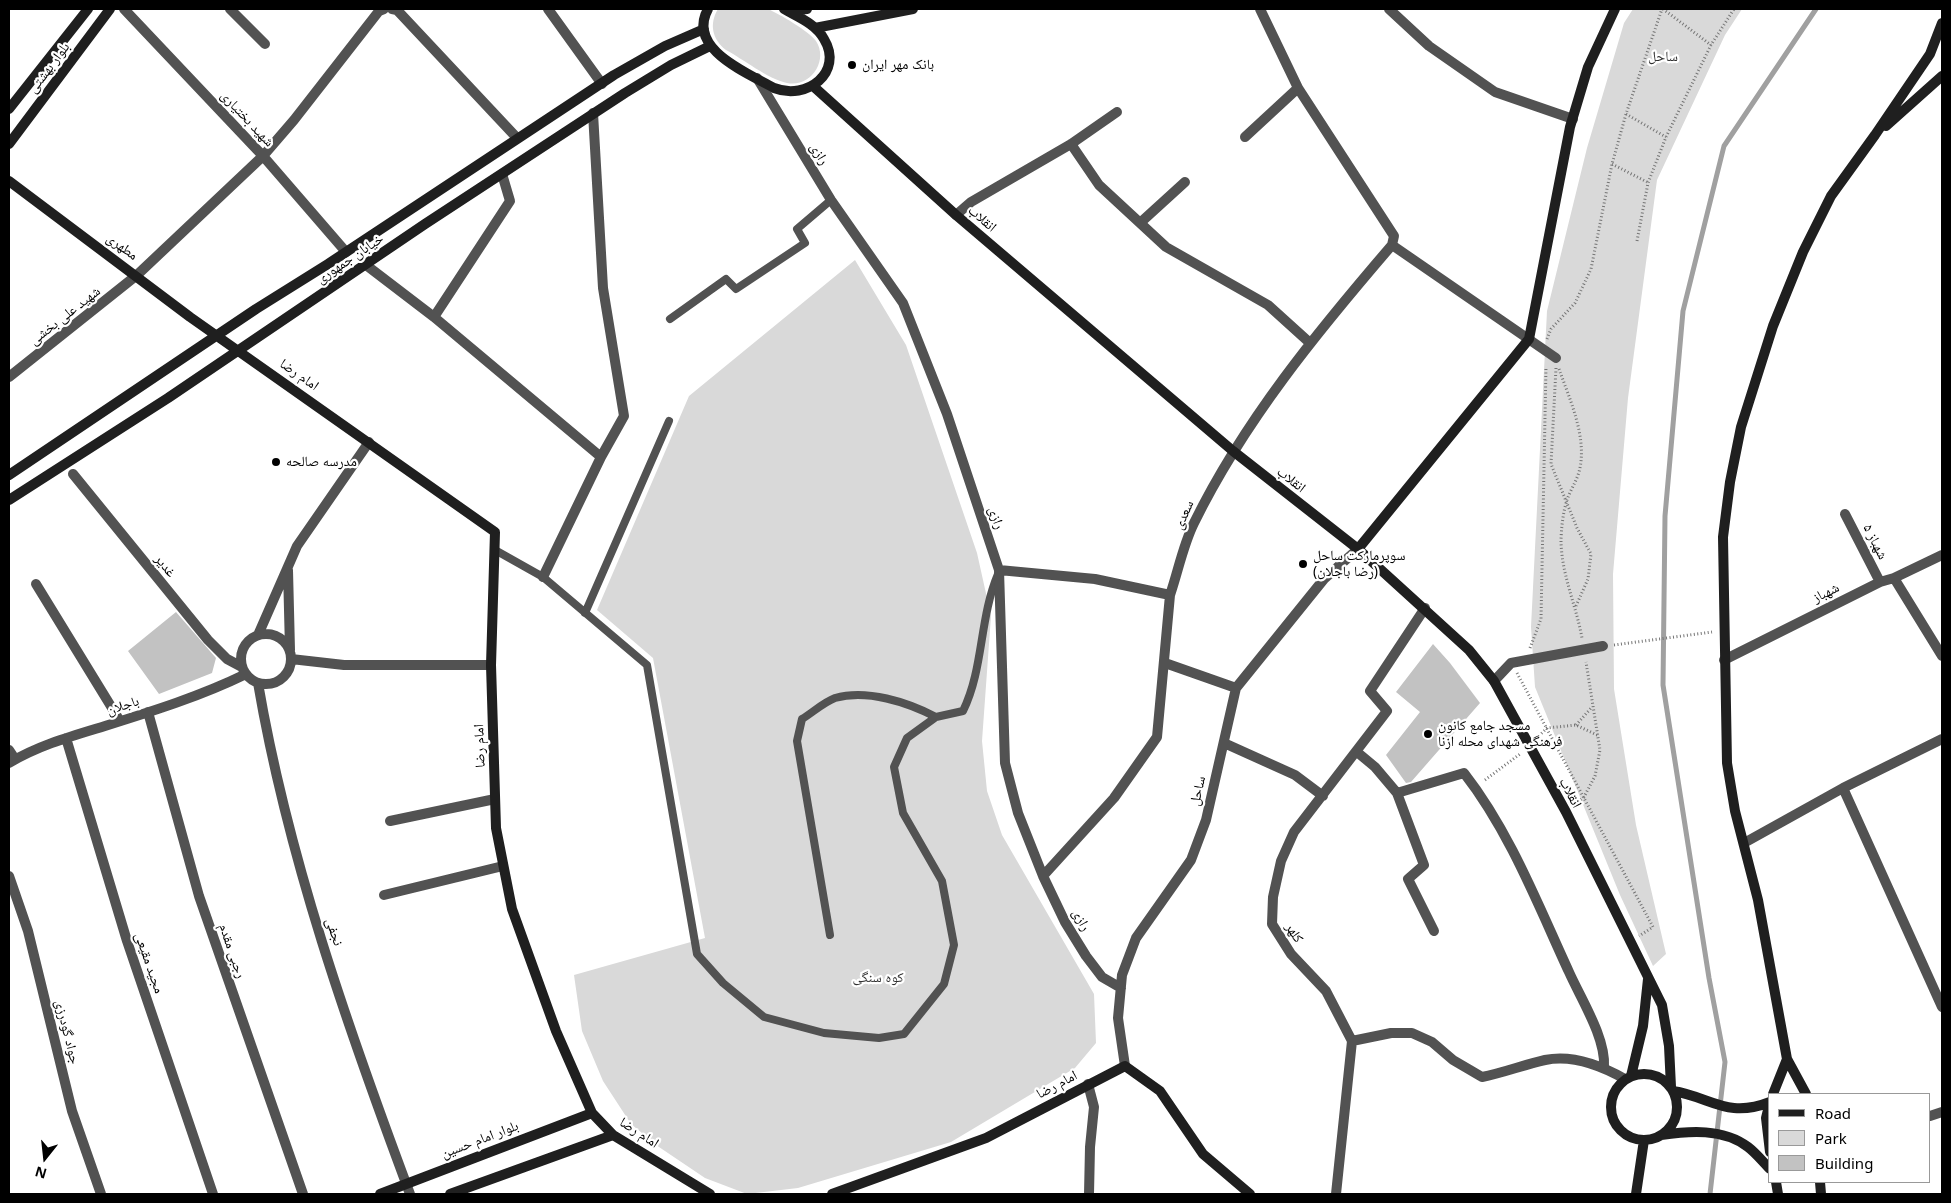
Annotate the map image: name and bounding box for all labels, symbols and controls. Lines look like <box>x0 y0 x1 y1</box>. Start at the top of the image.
street label: بلوار بهشتی <box>24 39 74 97</box>
park label: ساحل <box>1648 49 1678 65</box>
place label: بانک مهر ایران <box>862 57 934 73</box>
marker: بانک مهر ایران <box>846 59 858 71</box>
street label: شهید بختیاری <box>217 87 277 151</box>
street label: رازی <box>806 140 832 168</box>
street label: انقلاب <box>964 202 1000 236</box>
street label: مطهری <box>103 230 141 264</box>
street label: خیابان جمهوری <box>313 230 387 288</box>
street label: شهید علی بخشی <box>26 283 104 349</box>
street label: امام رضا <box>276 356 322 394</box>
place label: مدرسه صالحه <box>286 454 357 470</box>
marker: مدرسه صالحه <box>270 456 282 468</box>
street label: انقلاب <box>1273 464 1309 496</box>
street label: سعدی <box>1170 498 1198 532</box>
street label: رازی <box>984 504 1008 532</box>
street label: شهباز ۵ <box>1859 521 1891 563</box>
place label: سوپرمارکت ساحل (رضا باجلان) <box>1313 548 1405 580</box>
street label: غدیر <box>151 551 179 581</box>
marker: سوپرمارکت ساحل (رضا باجلان) <box>1297 558 1309 570</box>
street label: شهباز <box>1810 579 1842 607</box>
street label: باجلان <box>105 693 141 719</box>
place label: مسجد جامع کانون فرهنگی شهدای محله ازنا <box>1438 718 1562 750</box>
street label: امام رضا <box>471 724 489 768</box>
marker: مسجد جامع کانون فرهنگی شهدای محله ازنا <box>1422 728 1434 740</box>
street label: ساحل <box>1186 775 1210 807</box>
street label: انقلاب <box>1555 775 1585 811</box>
street label: رازی <box>1068 906 1094 934</box>
street label: نجفی <box>322 916 346 948</box>
street label: کلهر <box>1282 920 1306 946</box>
street label: رجبی مقدم <box>215 921 249 981</box>
street label: مجید مقیعی <box>131 930 167 996</box>
park label: کوه سنگی <box>852 970 904 986</box>
street label: جواد گودرزی <box>51 998 83 1066</box>
street label: امام رضا <box>1034 1067 1080 1103</box>
legend <box>1768 1093 1931 1183</box>
text: Road <box>1815 1103 1851 1123</box>
street label: امام رضا <box>616 1114 662 1152</box>
street label: بلوار امام حسین <box>439 1118 521 1162</box>
text: Park <box>1815 1128 1847 1148</box>
north arrow <box>20 1133 70 1183</box>
text: Building <box>1815 1153 1873 1173</box>
text: N <box>33 1162 49 1184</box>

